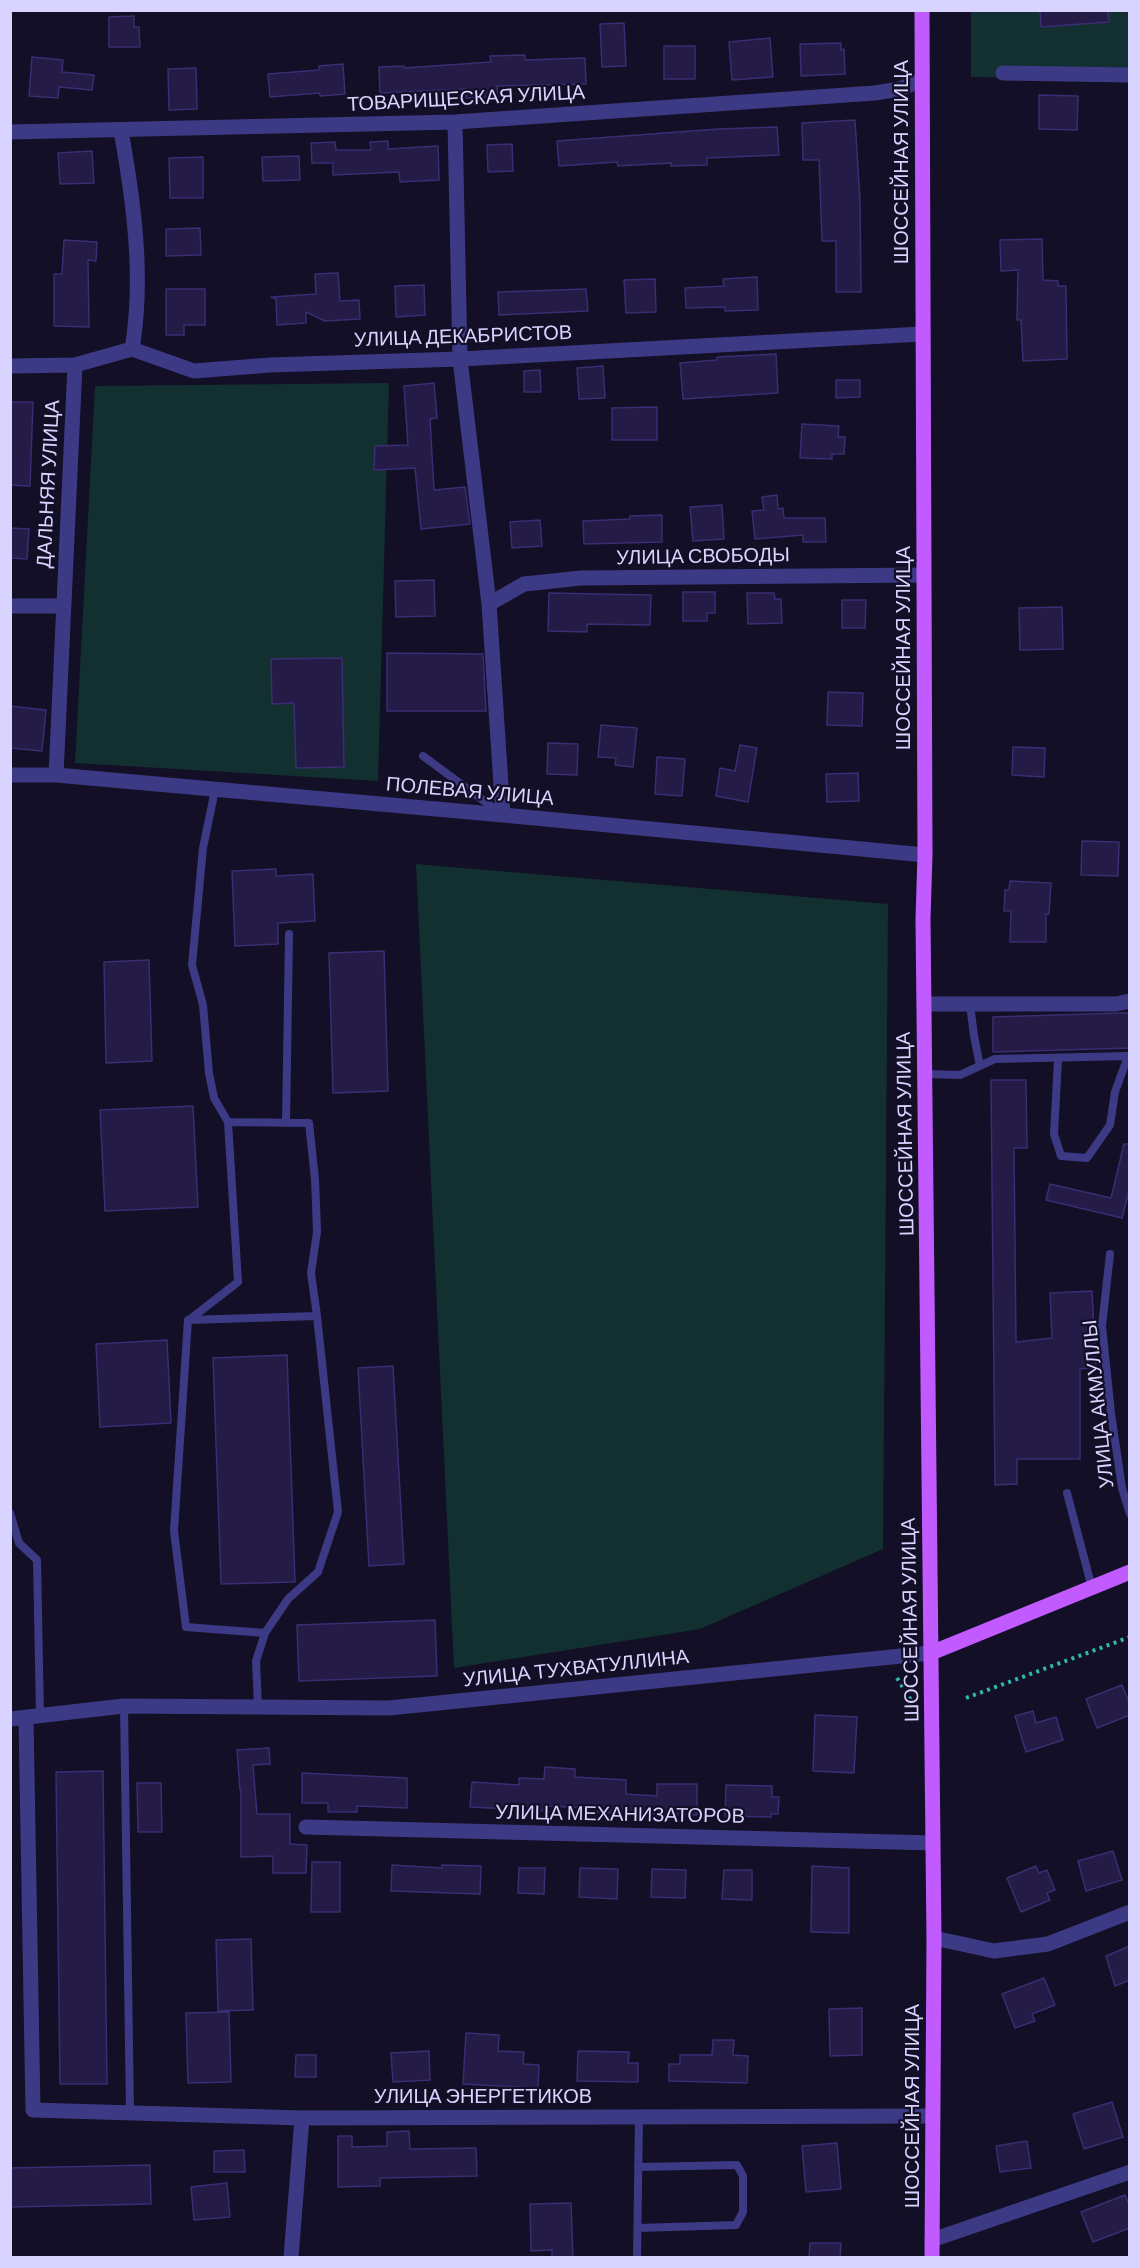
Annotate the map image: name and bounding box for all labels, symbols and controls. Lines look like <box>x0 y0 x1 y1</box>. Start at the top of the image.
street label: ШОССЕЙНАЯ УЛИЦА <box>889 60 913 264</box>
street label: ТОВАРИЩЕСКАЯ УЛИЦА <box>346 80 586 116</box>
street label: УЛИЦА ДЕКАБРИСТОВ <box>353 320 573 352</box>
street label: ДАЛЬНЯЯ УЛИЦА <box>32 399 64 569</box>
street label: УЛИЦА СВОБОДЫ <box>616 542 790 570</box>
street label: ШОССЕЙНАЯ УЛИЦА <box>891 546 915 750</box>
street label: ПОЛЕВАЯ УЛИЦА <box>385 772 555 810</box>
street label: ШОССЕЙНАЯ УЛИЦА <box>891 1032 919 1236</box>
street label: УЛИЦА АКМУЛЛЫ <box>1077 1319 1119 1489</box>
street label: ШОССЕЙНАЯ УЛИЦА <box>896 1518 924 1722</box>
street label: УЛИЦА ТУХВАТУЛЛИНА <box>462 1644 690 1692</box>
street label: УЛИЦА МЕХАНИЗАТОРОВ <box>495 1800 745 1828</box>
street label: ШОССЕЙНАЯ УЛИЦА <box>900 2004 924 2208</box>
street label: УЛИЦА ЭНЕРГЕТИКОВ <box>374 2084 592 2108</box>

